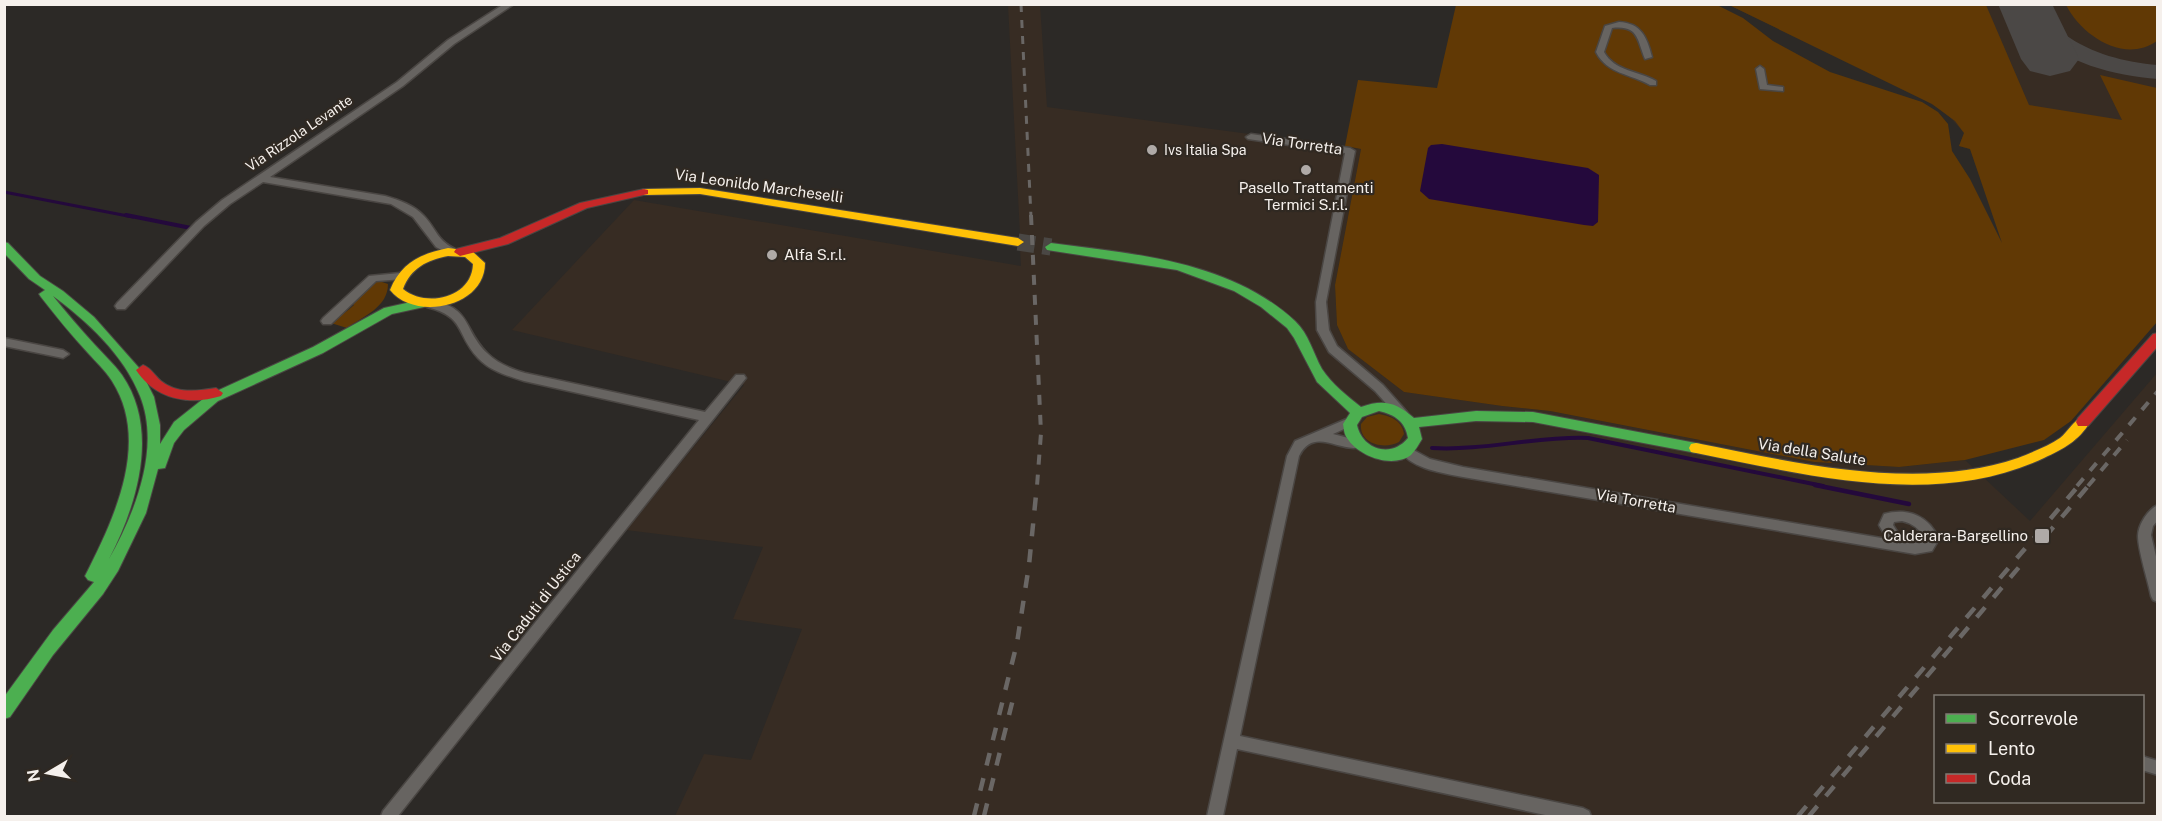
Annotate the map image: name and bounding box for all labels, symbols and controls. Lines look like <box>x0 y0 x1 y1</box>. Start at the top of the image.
street label: Via Rizzola Levante <box>243 91 355 175</box>
street label: Via Torretta <box>1261 129 1343 158</box>
place label: Ivs Italia Spa <box>1164 142 1247 158</box>
marker: Ivs Italia Spa <box>1145 143 1159 157</box>
marker: Pasello Trattamenti Termici S.r.l. <box>1299 163 1313 177</box>
street label: Via Leonildo Marcheselli <box>674 165 844 206</box>
place label: Pasello Trattamenti Termici S.r.l. <box>1239 179 1373 213</box>
place label: Alfa S.r.l. <box>784 246 846 263</box>
marker: Alfa S.r.l. <box>765 248 779 262</box>
street label: Via della Salute <box>1757 435 1867 468</box>
street label: Via Torretta <box>1595 485 1677 516</box>
place label: Calderara-Bargellino <box>1883 527 2028 544</box>
marker: Calderara-Bargellino <box>2033 527 2051 545</box>
street label: Via Caduti di Ustica <box>487 548 584 665</box>
legend <box>1934 695 2144 803</box>
text: Scorrevole <box>1988 708 2078 729</box>
text: Lento <box>1988 738 2035 759</box>
north arrow <box>18 743 78 803</box>
text: N <box>23 768 44 783</box>
text: Coda <box>1988 768 2031 789</box>

